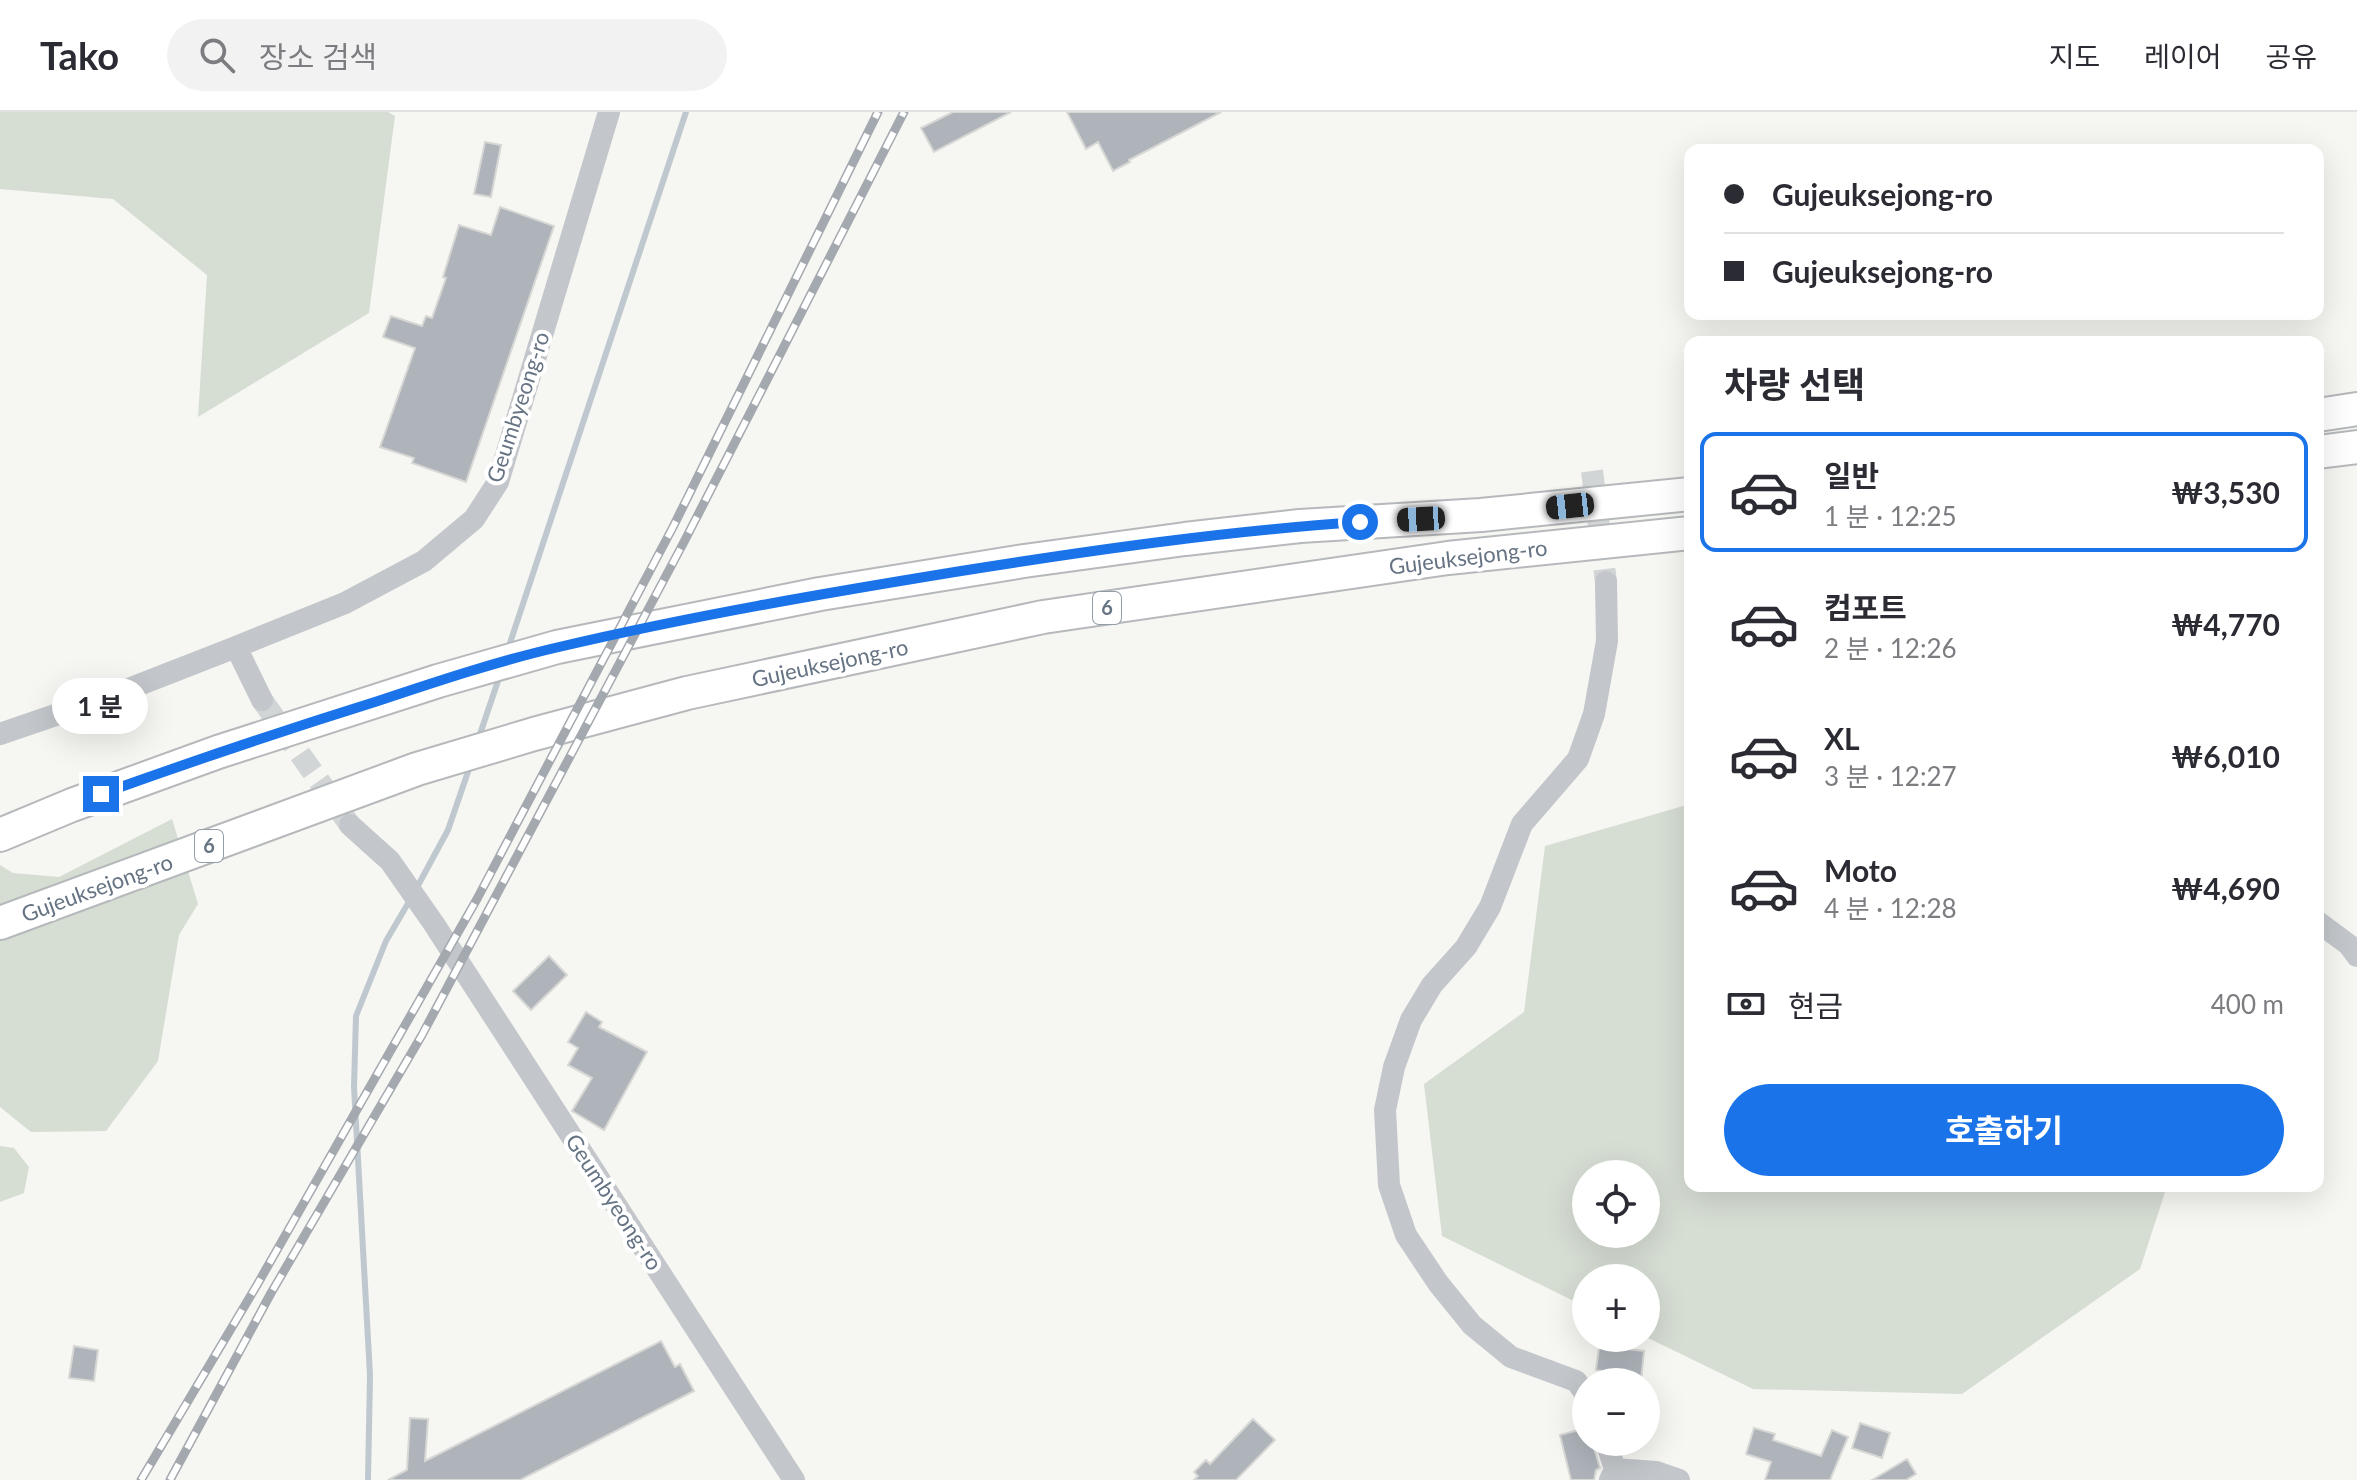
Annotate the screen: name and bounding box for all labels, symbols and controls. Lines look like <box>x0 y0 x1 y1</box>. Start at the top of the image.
search box <box>167 19 727 91</box>
text: Tako <box>40 32 119 78</box>
icon: search <box>195 33 239 77</box>
text: 장소 검색 <box>259 38 377 74</box>
text: 지도 <box>2049 39 2100 73</box>
text: 레이어 <box>2144 39 2221 73</box>
text: 공유 <box>2265 39 2317 73</box>
text: Gujeuksejong-ro <box>1772 176 1993 212</box>
text: Gujeuksejong-ro <box>1772 253 1993 289</box>
street label: Geumbyeong-ro <box>480 328 555 486</box>
text: 차량 선택 <box>1724 362 1865 406</box>
icon: car <box>1728 456 1800 528</box>
text: 일반 <box>1824 457 1879 493</box>
text: ₩3,530 <box>2171 474 2280 510</box>
car <box>1545 492 1595 520</box>
text: 1 분 · 12:25 <box>1824 500 1957 532</box>
route start <box>1342 504 1378 540</box>
car <box>1396 506 1446 532</box>
street label: Gujeuksejong-ro <box>1387 533 1549 580</box>
icon: car <box>1728 588 1800 660</box>
text: 컴포트 <box>1824 589 1907 625</box>
road number: 6 <box>1093 592 1121 624</box>
text: ₩4,770 <box>2171 606 2280 642</box>
text: 2 분 · 12:26 <box>1824 632 1957 664</box>
street label: Gujeuksejong-ro <box>749 633 911 692</box>
callout: 1 분 <box>53 678 149 734</box>
text: 1 분 <box>77 690 123 722</box>
icon: car <box>1728 720 1800 792</box>
text: XL <box>1824 720 1860 756</box>
text: ₩6,010 <box>2171 738 2280 774</box>
text: 3 분 · 12:27 <box>1824 760 1957 792</box>
route end <box>83 776 119 812</box>
road number: 6 <box>195 830 223 862</box>
street label: Gujeuksejong-ro <box>17 848 176 927</box>
icon: car <box>1728 852 1800 924</box>
text: Moto <box>1824 852 1897 888</box>
text: ₩4,690 <box>2171 870 2280 906</box>
text: 4 분 · 12:28 <box>1824 892 1957 924</box>
icon: cash <box>1724 982 1768 1026</box>
text: 현금 <box>1788 987 1843 1023</box>
text: 400 m <box>2211 988 2284 1020</box>
button: 호출하기 <box>1724 1084 2284 1176</box>
street label: Geumbyeong-ro <box>560 1129 668 1275</box>
map controls <box>1572 1160 1660 1456</box>
button: locate <box>1572 1160 1660 1248</box>
button: + <box>1572 1264 1660 1352</box>
button: − <box>1572 1368 1660 1456</box>

